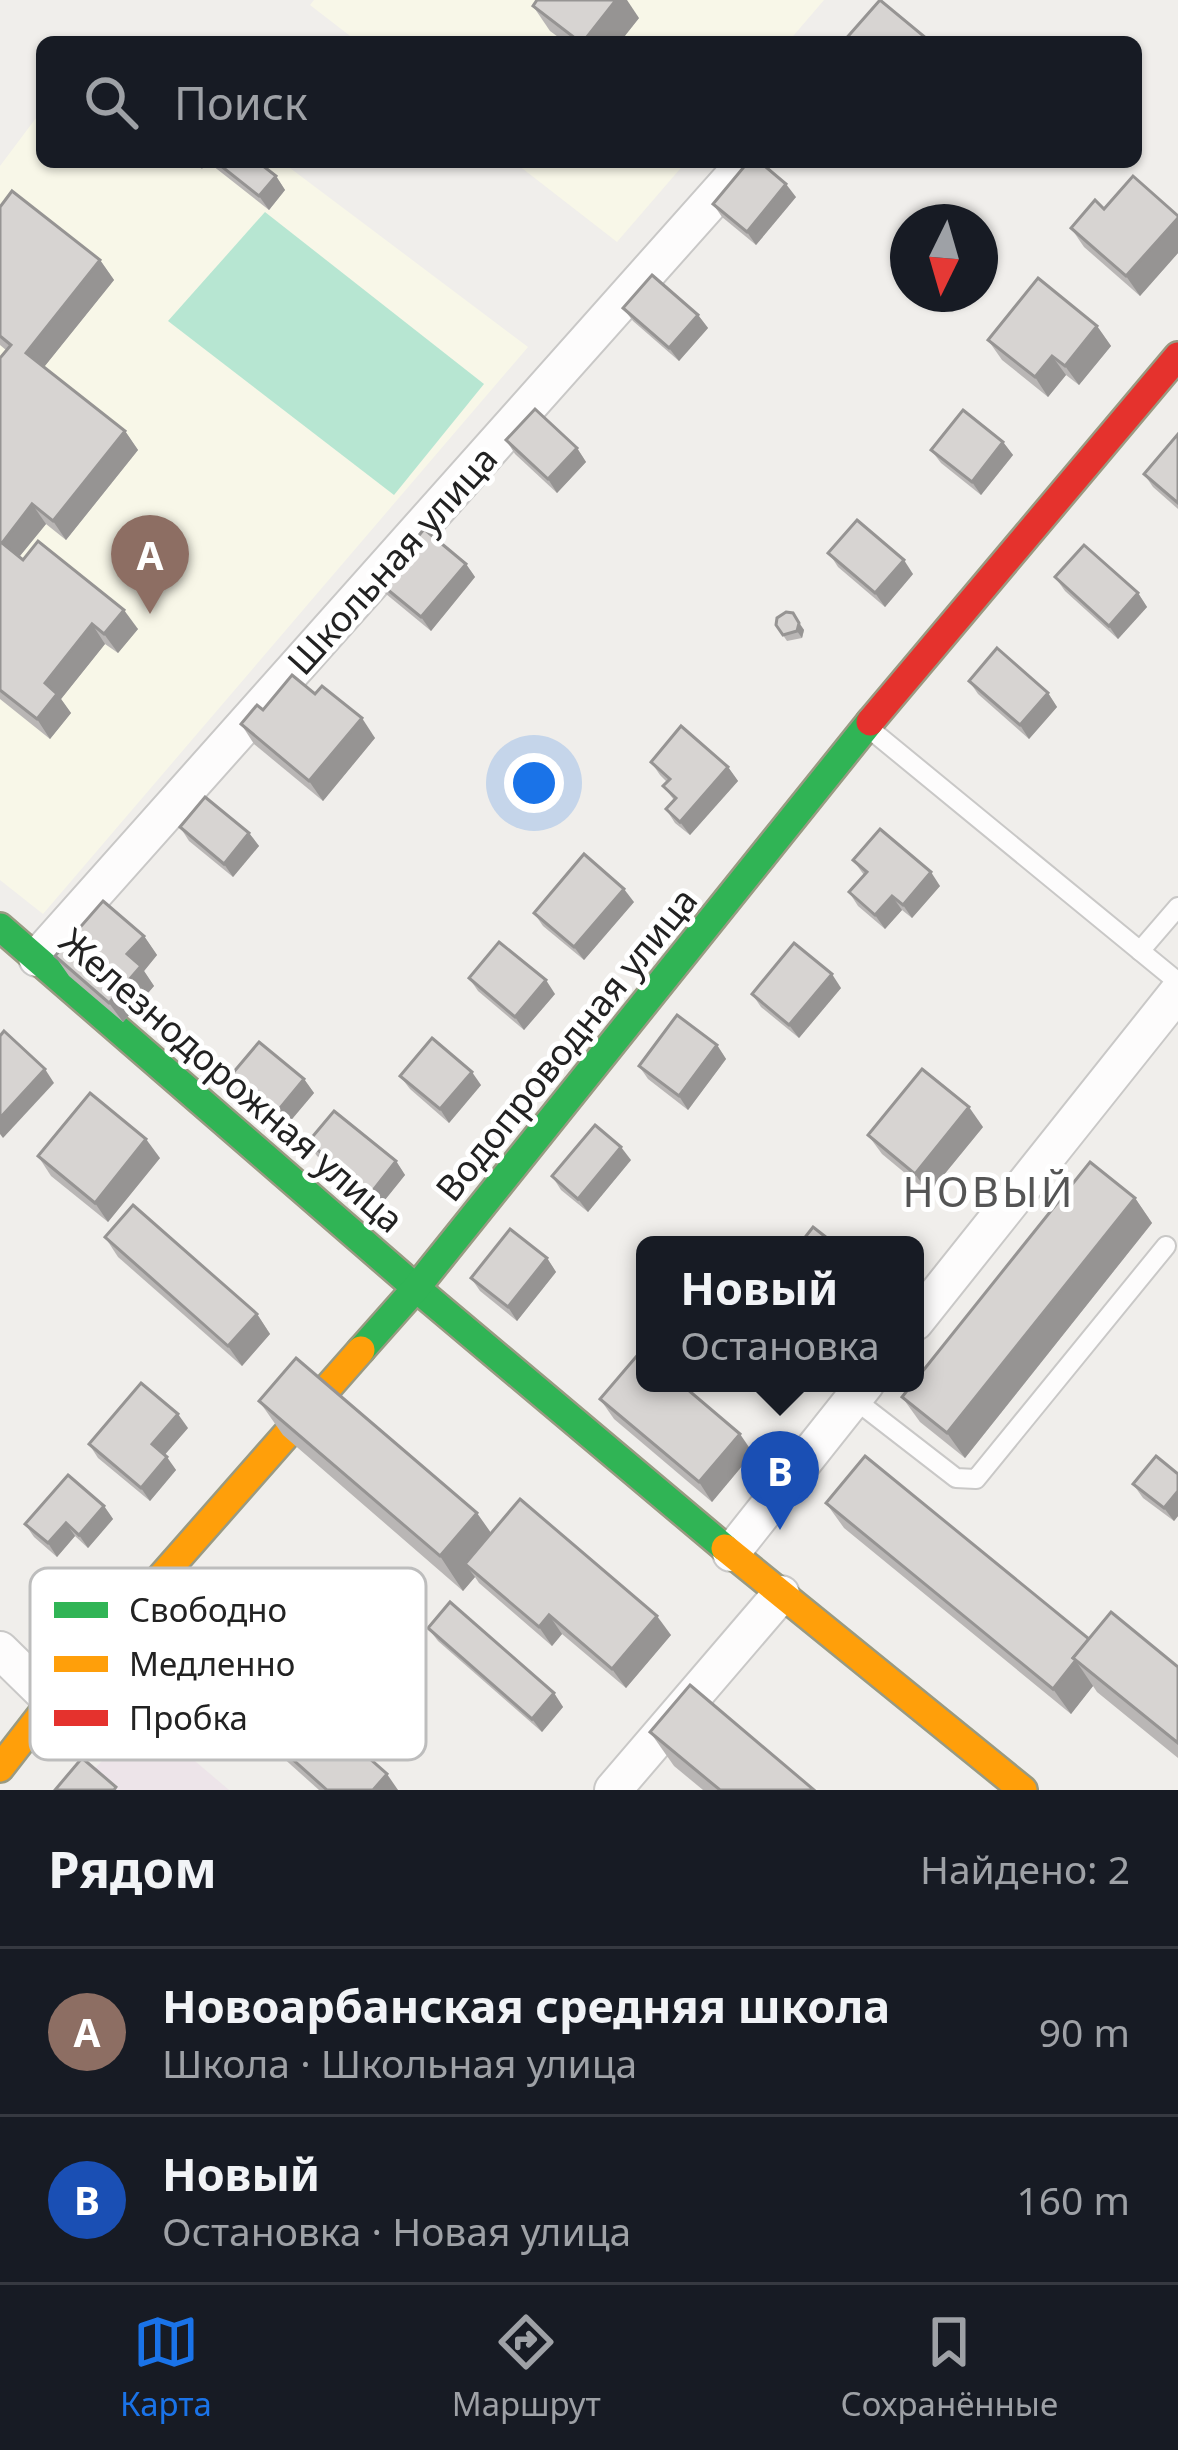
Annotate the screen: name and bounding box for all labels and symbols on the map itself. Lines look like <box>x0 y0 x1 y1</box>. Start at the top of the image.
north arrow <box>890 204 998 312</box>
street label: Школьная улица <box>276 435 508 685</box>
pin: A <box>111 515 189 614</box>
your location <box>504 753 564 813</box>
street label: Водопроводная улица <box>424 877 708 1211</box>
street label: Железнодорожная улица <box>50 917 414 1243</box>
district label: НОВЫЙ <box>903 1162 1075 1219</box>
pin: B <box>741 1431 819 1530</box>
legend <box>30 1568 426 1760</box>
text: Свободно <box>129 1587 287 1632</box>
text: Медленно <box>129 1641 295 1686</box>
text: Пробка <box>129 1695 248 1740</box>

